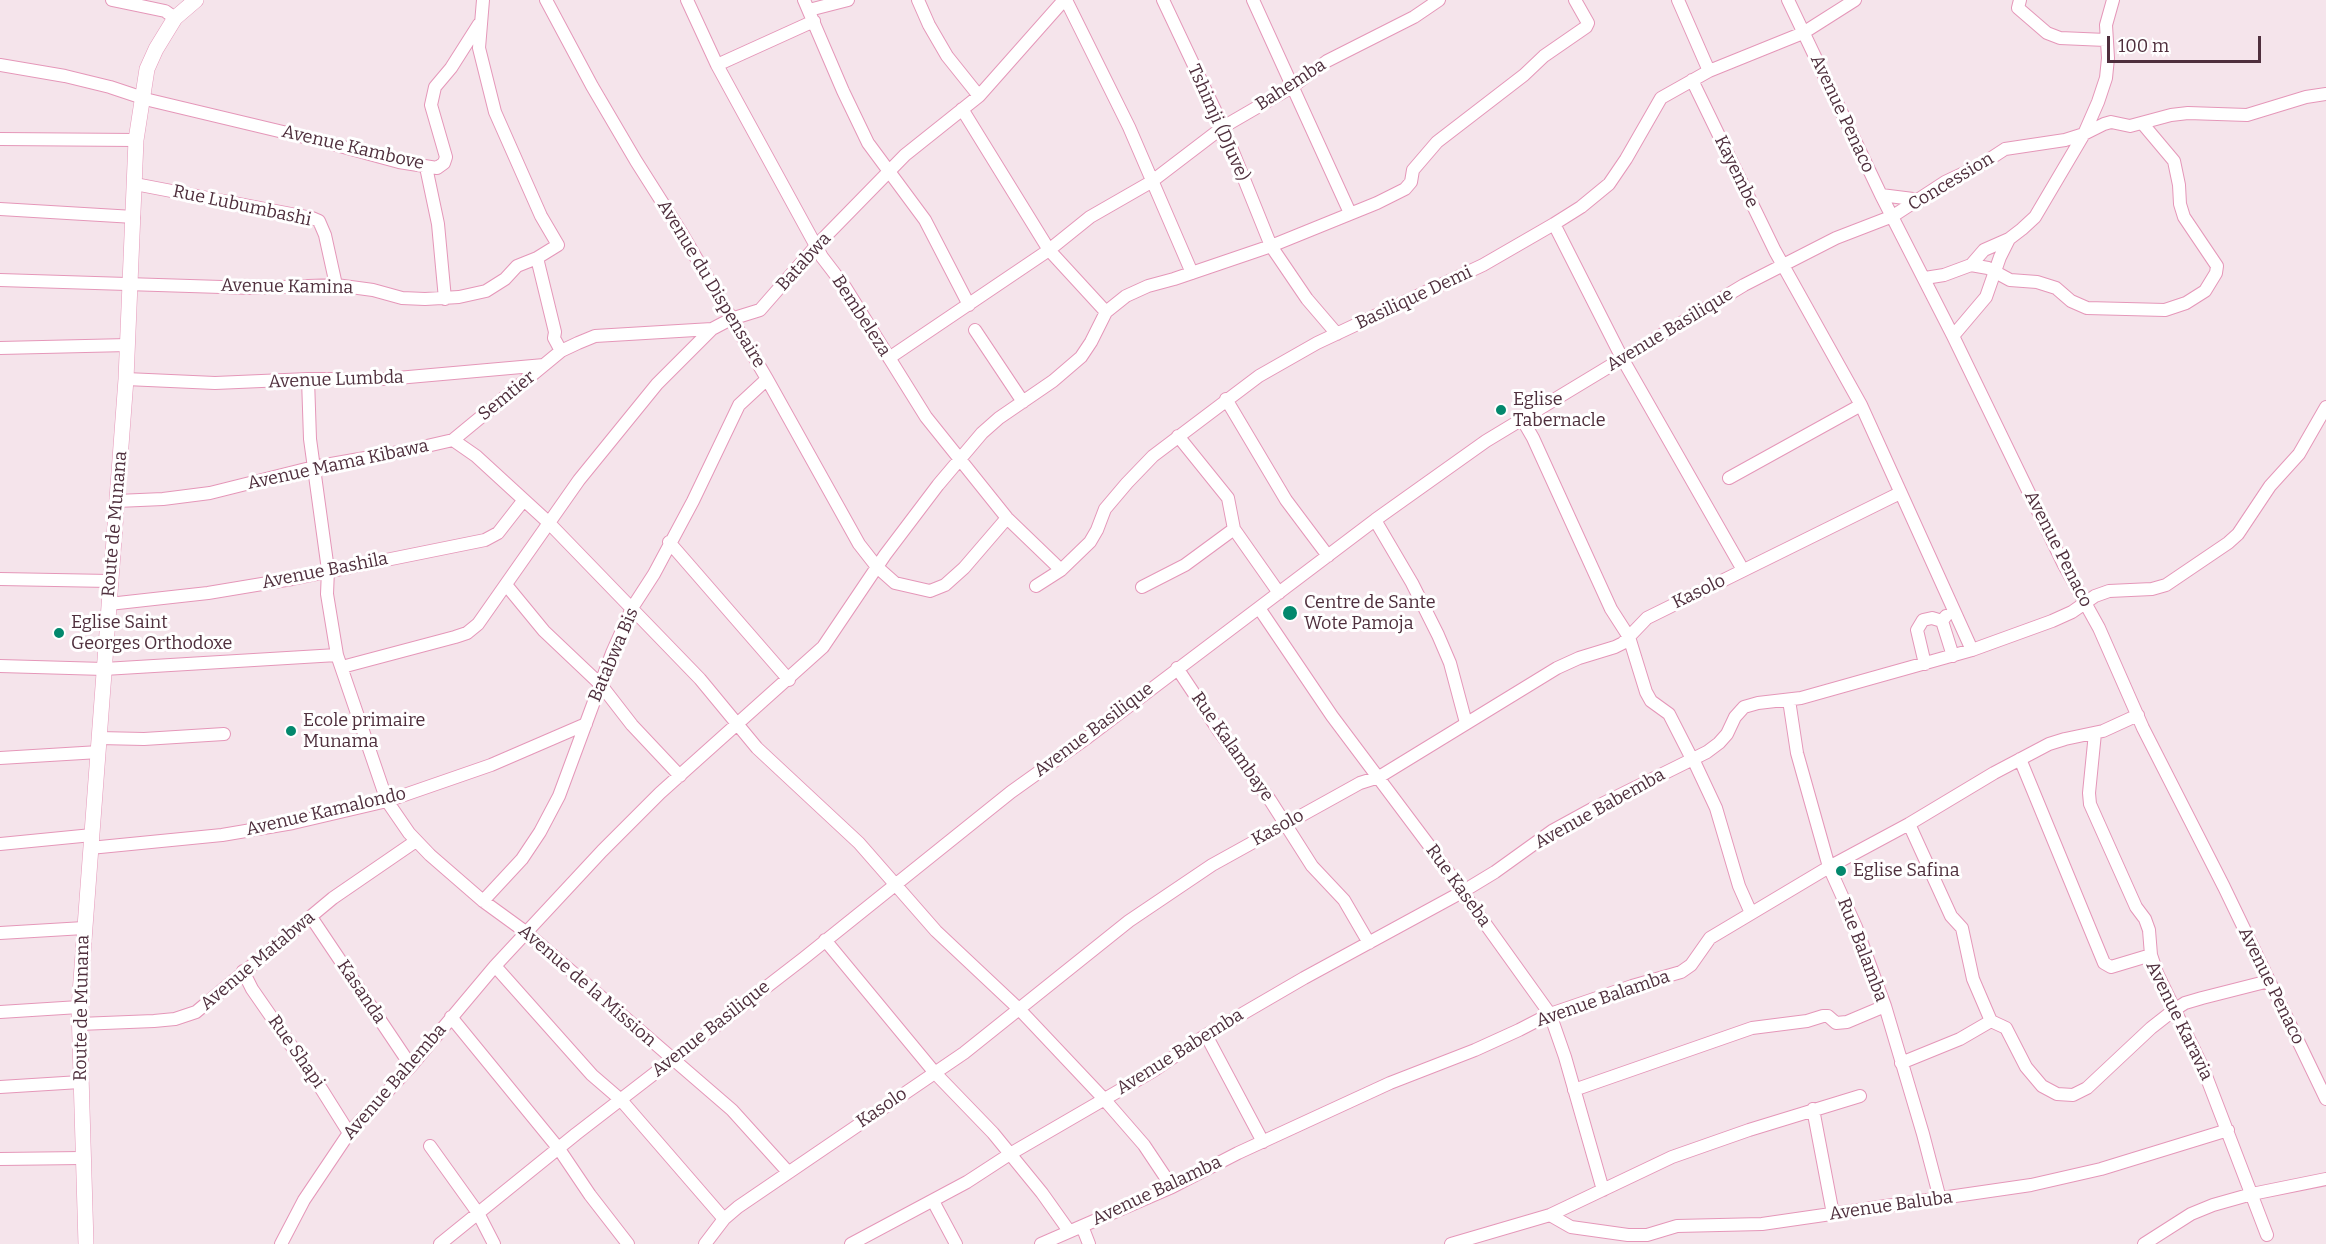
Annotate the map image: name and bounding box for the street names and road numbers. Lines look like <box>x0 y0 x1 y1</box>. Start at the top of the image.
street label: Avenue Penaco <box>1805 52 1879 176</box>
street label: Bahemba <box>1252 54 1330 116</box>
street label: Tshimji (DJuve) <box>1183 61 1253 185</box>
street label: Avenue Kambove <box>280 121 426 175</box>
street label: Kayembe <box>1709 132 1763 212</box>
street label: Concession <box>1904 148 1998 216</box>
street label: Rue Lubumbashi <box>171 181 313 231</box>
street label: Avenue du Dispensaire <box>652 196 770 372</box>
street label: Batabwa <box>772 228 836 296</box>
street label: Basilique Demi <box>1352 262 1476 334</box>
street label: Bembeleza <box>827 271 895 361</box>
street label: Avenue Kamina <box>221 275 353 299</box>
street label: Avenue Basilique <box>1603 284 1737 376</box>
street label: Semtier <box>474 366 540 426</box>
street label: Avenue Lumbda <box>268 367 404 393</box>
street label: Avenue Mama Kibawa <box>245 435 431 495</box>
street label: Route de Munana <box>98 450 132 598</box>
street label: Avenue Penaco <box>2019 487 2097 611</box>
street label: Avenue Bashila <box>260 548 390 594</box>
street label: Kasolo <box>1669 570 1729 614</box>
street label: Batabwa Bis <box>585 605 643 705</box>
street label: Avenue Basilique <box>1030 678 1158 782</box>
street label: Rue Kalambaye <box>1186 688 1278 806</box>
street label: Avenue Babemba <box>1531 764 1669 854</box>
street label: Avenue Kamalondo <box>244 783 408 841</box>
street label: Kasolo <box>1248 805 1308 851</box>
street label: Rue Kaseba <box>1421 841 1495 931</box>
street label: Rue Balamba <box>1832 895 1892 1005</box>
street label: Avenue Matabwa <box>196 907 320 1015</box>
street label: Avenue de la Mission <box>514 920 660 1052</box>
street label: Avenue Penaco <box>2233 924 2309 1048</box>
street label: Route de Munana <box>70 935 94 1081</box>
street label: Kasanda <box>332 956 390 1028</box>
street label: Avenue Karavia <box>2141 958 2217 1084</box>
street label: Avenue Balamba <box>1533 966 1673 1032</box>
street label: Avenue Basilique <box>648 976 774 1082</box>
street label: Avenue Babemba <box>1113 1004 1247 1100</box>
street label: Rue Shapi <box>263 1011 329 1093</box>
street label: Avenue Bahemba <box>339 1020 451 1144</box>
street label: Kasolo <box>853 1083 911 1133</box>
street label: Avenue Balamba <box>1089 1152 1225 1230</box>
street label: Avenue Baluba <box>1828 1187 1954 1225</box>

